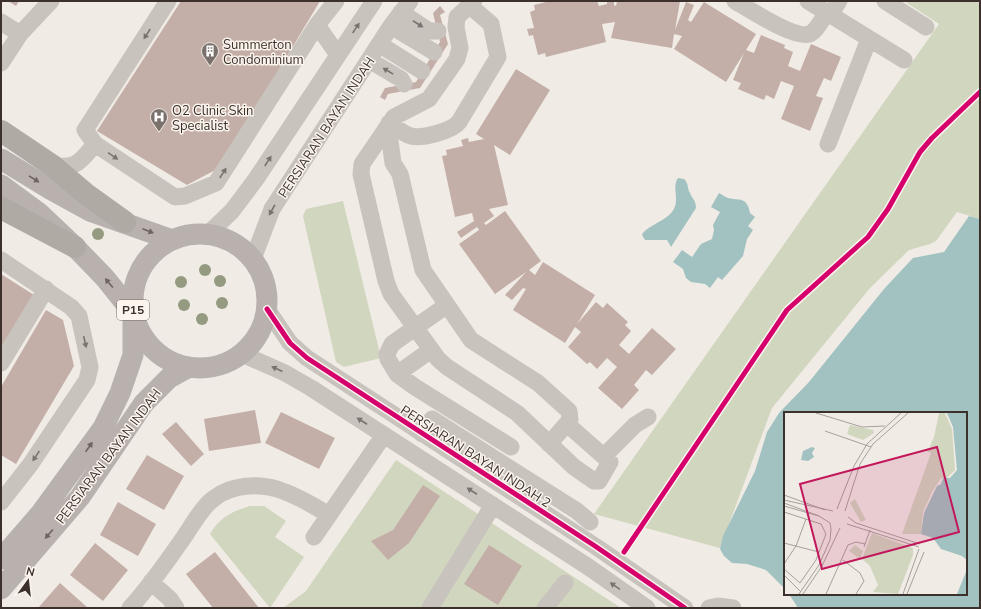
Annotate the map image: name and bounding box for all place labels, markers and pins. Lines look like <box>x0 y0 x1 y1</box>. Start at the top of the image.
place label: Summerton Condominium <box>223 36 304 69</box>
building icon: Summerton Condominium <box>200 41 220 66</box>
place label: O2 Clinic Skin Specialist <box>172 102 253 135</box>
hospital icon: O2 Clinic Skin Specialist <box>149 107 169 132</box>

